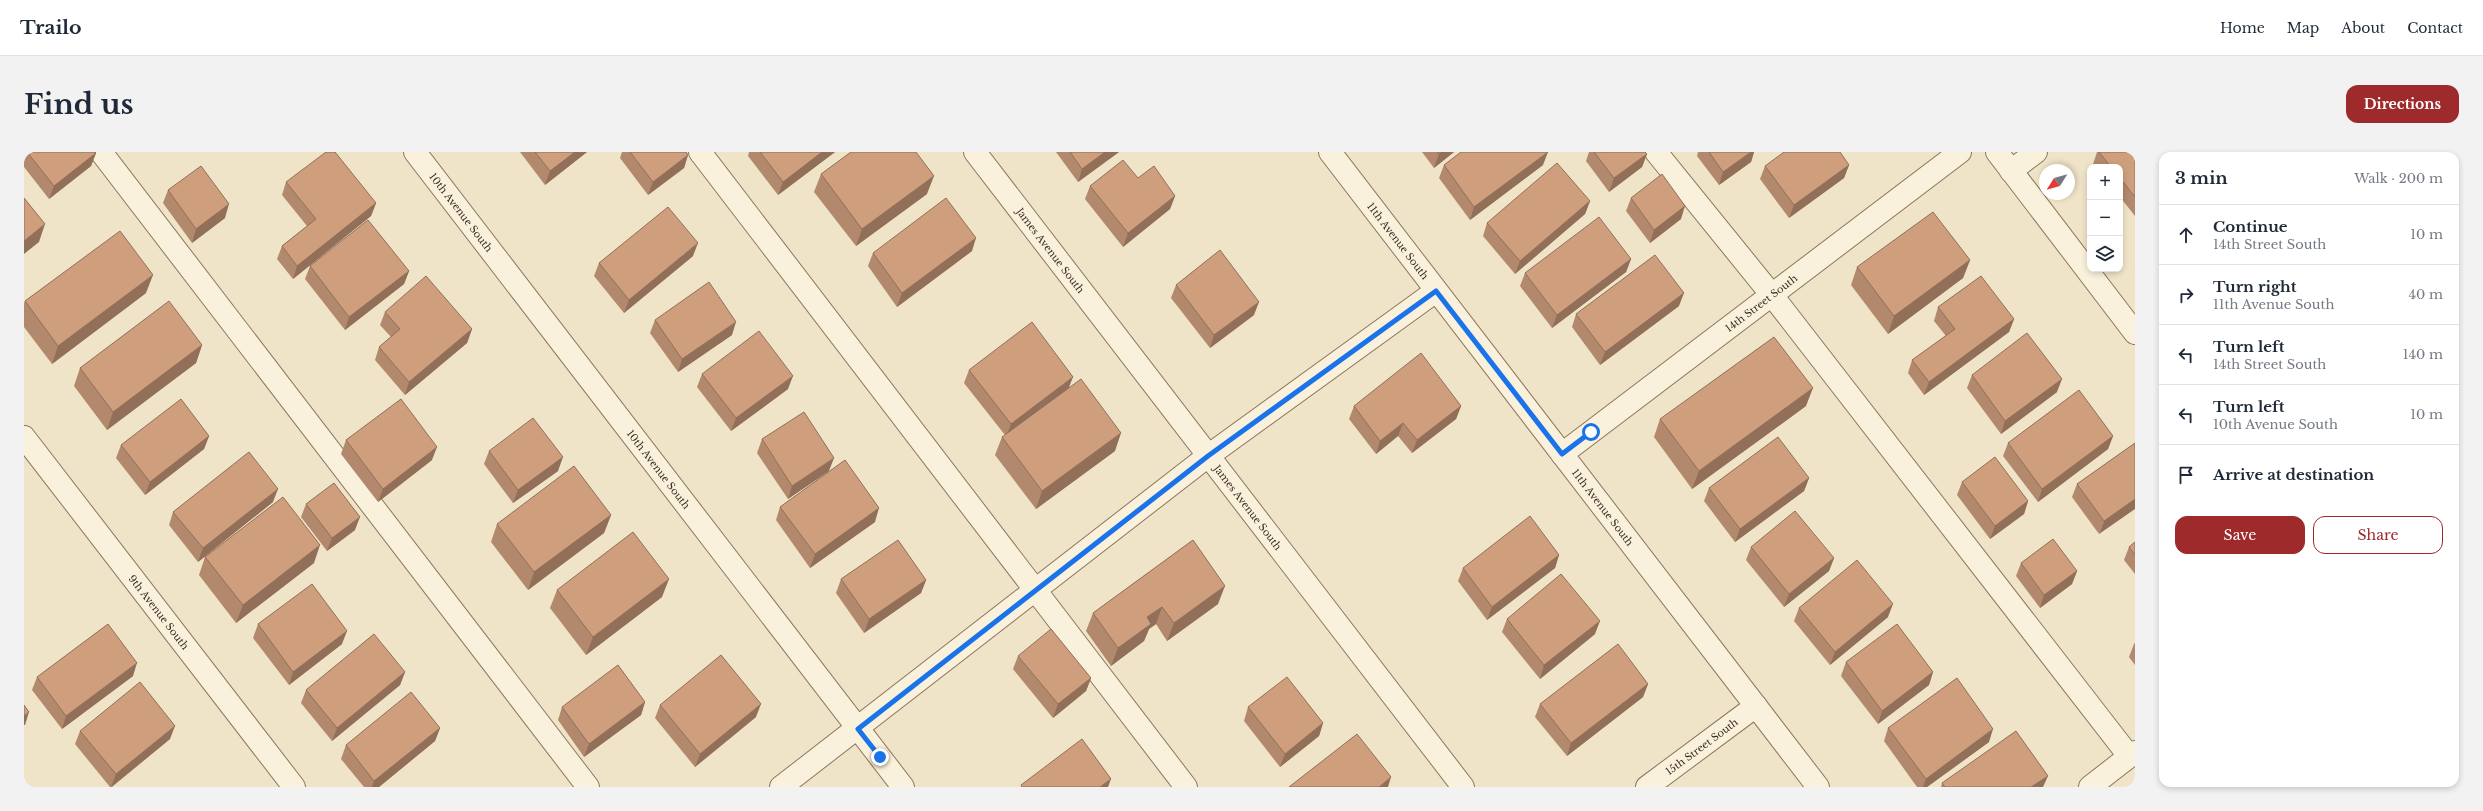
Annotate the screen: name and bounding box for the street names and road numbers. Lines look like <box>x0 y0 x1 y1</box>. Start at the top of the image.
street label: 10th Avenue South <box>427 170 496 254</box>
street label: 11th Avenue South <box>1365 200 1432 282</box>
street label: James Avenue South <box>1012 204 1087 296</box>
street label: 14th Street South <box>1722 271 1800 334</box>
street label: 10th Avenue South <box>624 427 693 511</box>
street label: James Avenue South <box>1210 460 1285 553</box>
street label: 11th Avenue South <box>1569 466 1637 548</box>
street label: 9th Avenue South <box>126 572 192 652</box>
street label: 15th Street South <box>1663 715 1740 778</box>

